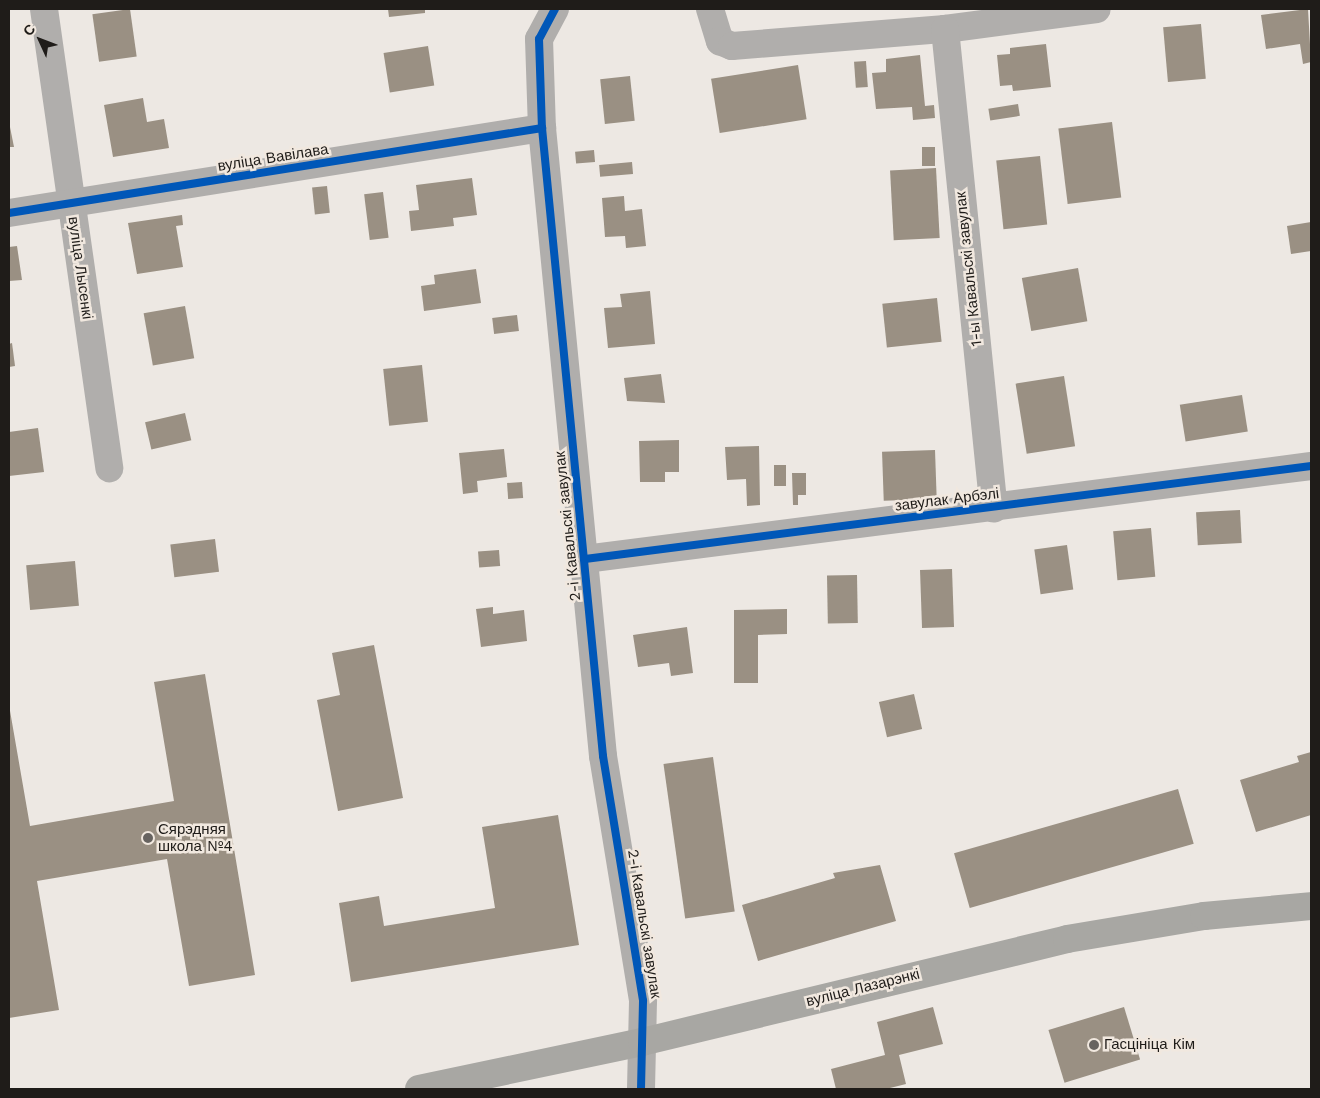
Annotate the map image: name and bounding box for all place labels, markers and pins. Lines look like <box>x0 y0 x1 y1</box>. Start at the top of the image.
place label: Сярэдняя школа №4 <box>158 820 233 855</box>
marker: Сярэдняя школа №4 <box>142 832 154 844</box>
place label: Гасцініца Кім <box>1104 1036 1195 1054</box>
marker: Гасцініца Кім <box>1088 1039 1100 1051</box>

